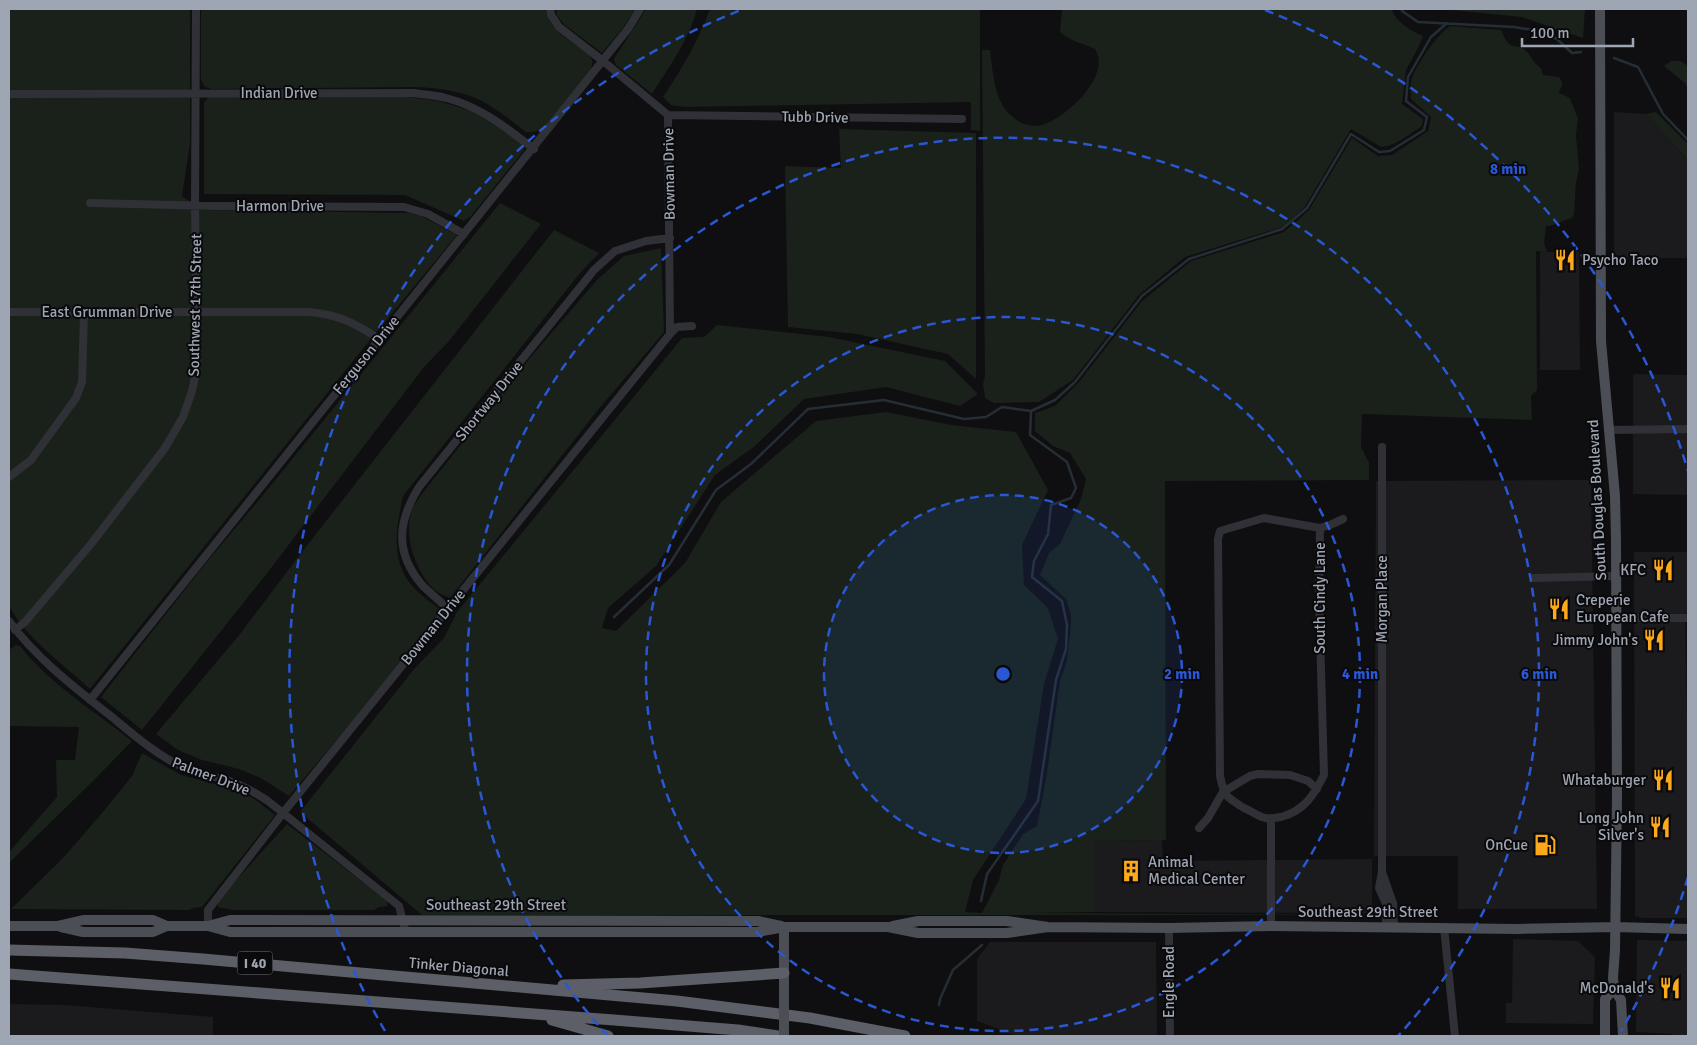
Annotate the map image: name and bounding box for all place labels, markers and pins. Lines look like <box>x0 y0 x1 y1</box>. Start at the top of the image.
restaurant icon: Psycho Taco <box>1552 247 1578 273</box>
place label: Psycho Taco <box>1582 251 1659 269</box>
restaurant icon: KFC <box>1650 557 1676 583</box>
place label: KFC <box>1620 561 1646 579</box>
place label: Creperie European Cafe <box>1576 591 1669 626</box>
restaurant icon: Creperie European Cafe <box>1546 596 1572 622</box>
restaurant icon: Jimmy John's <box>1641 627 1667 653</box>
place label: Jimmy John's <box>1553 631 1638 649</box>
centre of rings <box>994 665 1012 683</box>
restaurant icon: Whataburger <box>1650 767 1676 793</box>
place label: Whataburger <box>1562 771 1646 789</box>
place label: Long John Silver's <box>1578 809 1644 844</box>
restaurant icon: Long John Silver's <box>1647 814 1673 840</box>
fuel station icon: OnCue <box>1532 832 1558 858</box>
place label: OnCue <box>1485 836 1528 854</box>
place label: Animal Medical Center <box>1148 853 1245 888</box>
building icon: Animal Medical Center <box>1118 858 1144 884</box>
restaurant icon: McDonald's <box>1657 975 1683 1001</box>
place label: McDonald's <box>1580 979 1654 997</box>

